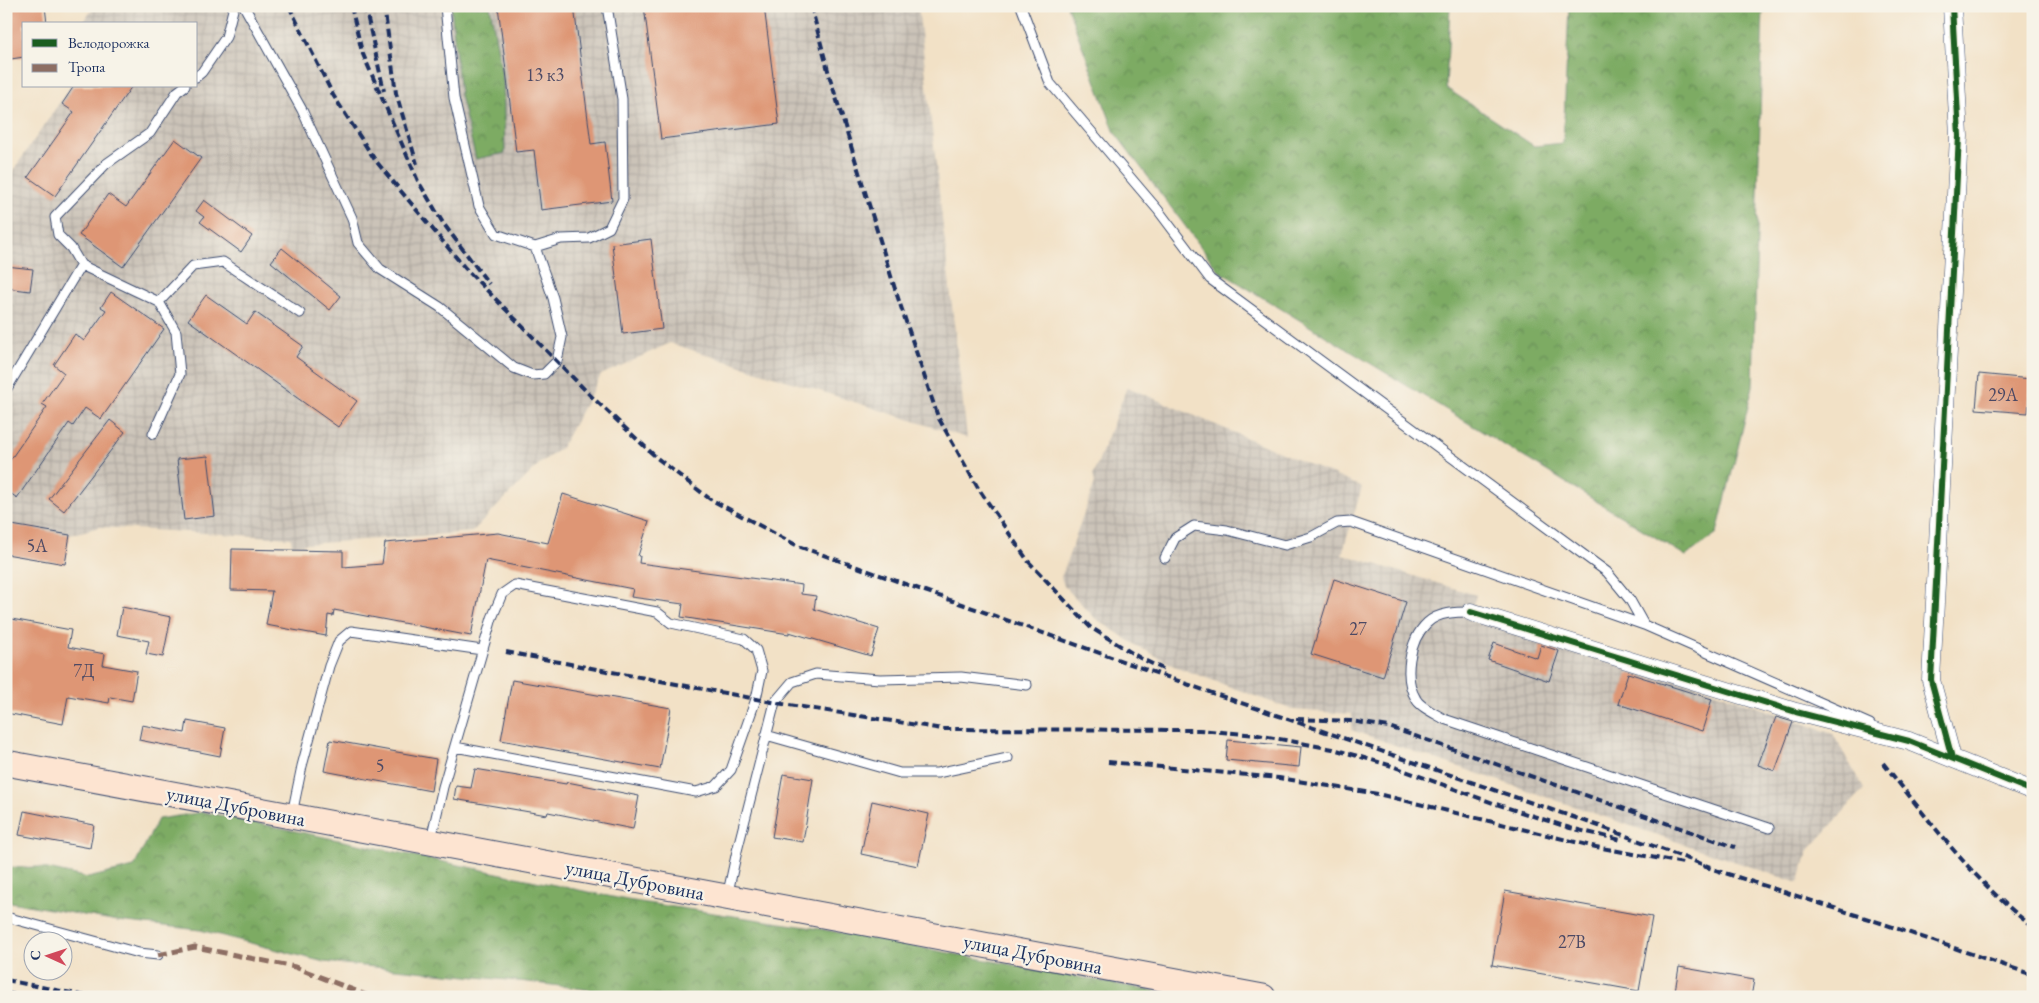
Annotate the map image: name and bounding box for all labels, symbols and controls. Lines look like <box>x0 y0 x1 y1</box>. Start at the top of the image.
legend <box>22 22 198 88</box>
text: Велодорожка <box>68 33 149 52</box>
text: Тропа <box>68 57 105 76</box>
house number: 13 к3 <box>526 63 564 86</box>
house number: 29А <box>1988 383 2018 406</box>
house number: 5А <box>26 534 48 557</box>
house number: 27 <box>1349 617 1367 640</box>
house number: 7Д <box>73 659 95 682</box>
house number: 5 <box>376 754 384 777</box>
street label: улица Дубровина <box>164 780 308 832</box>
street label: улица Дубровина <box>563 854 707 906</box>
street label: улица Дубровина <box>961 928 1105 980</box>
north arrow <box>22 930 72 980</box>
house number: 27В <box>1558 930 1586 953</box>
text: С <box>26 950 44 961</box>

